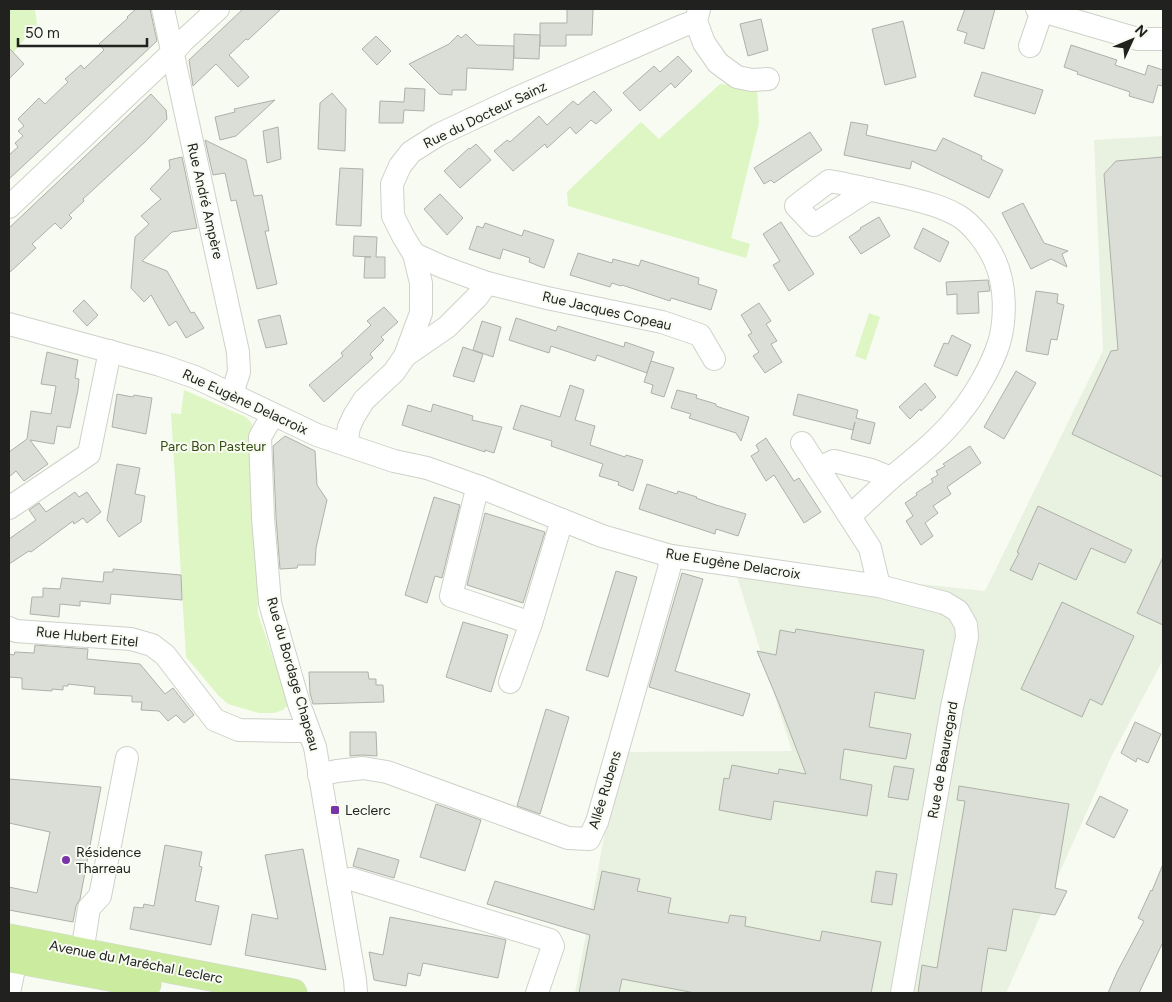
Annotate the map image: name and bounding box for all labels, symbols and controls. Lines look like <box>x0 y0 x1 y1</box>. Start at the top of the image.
scale bar <box>18 15 146 47</box>
north arrow <box>1107 15 1157 65</box>
text: N <box>1131 22 1151 41</box>
text: 50 m <box>25 24 60 42</box>
street label: Rue du Docteur Sainz <box>421 78 550 152</box>
street label: Rue André Ampère <box>183 141 227 261</box>
street label: Rue Jacques Copeau <box>541 288 673 334</box>
street label: Rue Eugène Delacroix <box>180 365 311 439</box>
park label: Parc Bon Pasteur <box>160 438 266 455</box>
street label: Rue Eugène Delacroix <box>664 545 802 583</box>
street label: Rue du Bordage Chapeau <box>263 595 323 753</box>
street label: Rue Hubert Eitel <box>35 623 139 651</box>
street label: Rue de Beauregard <box>924 700 962 820</box>
street label: Allée Rubens <box>585 749 625 831</box>
place label: Leclerc <box>345 802 391 819</box>
marker: Leclerc <box>329 804 341 816</box>
place label: Résidence Tharreau <box>76 844 141 877</box>
marker: Résidence Tharreau <box>60 854 72 866</box>
street label: Avenue du Maréchal Leclerc <box>48 937 225 987</box>

